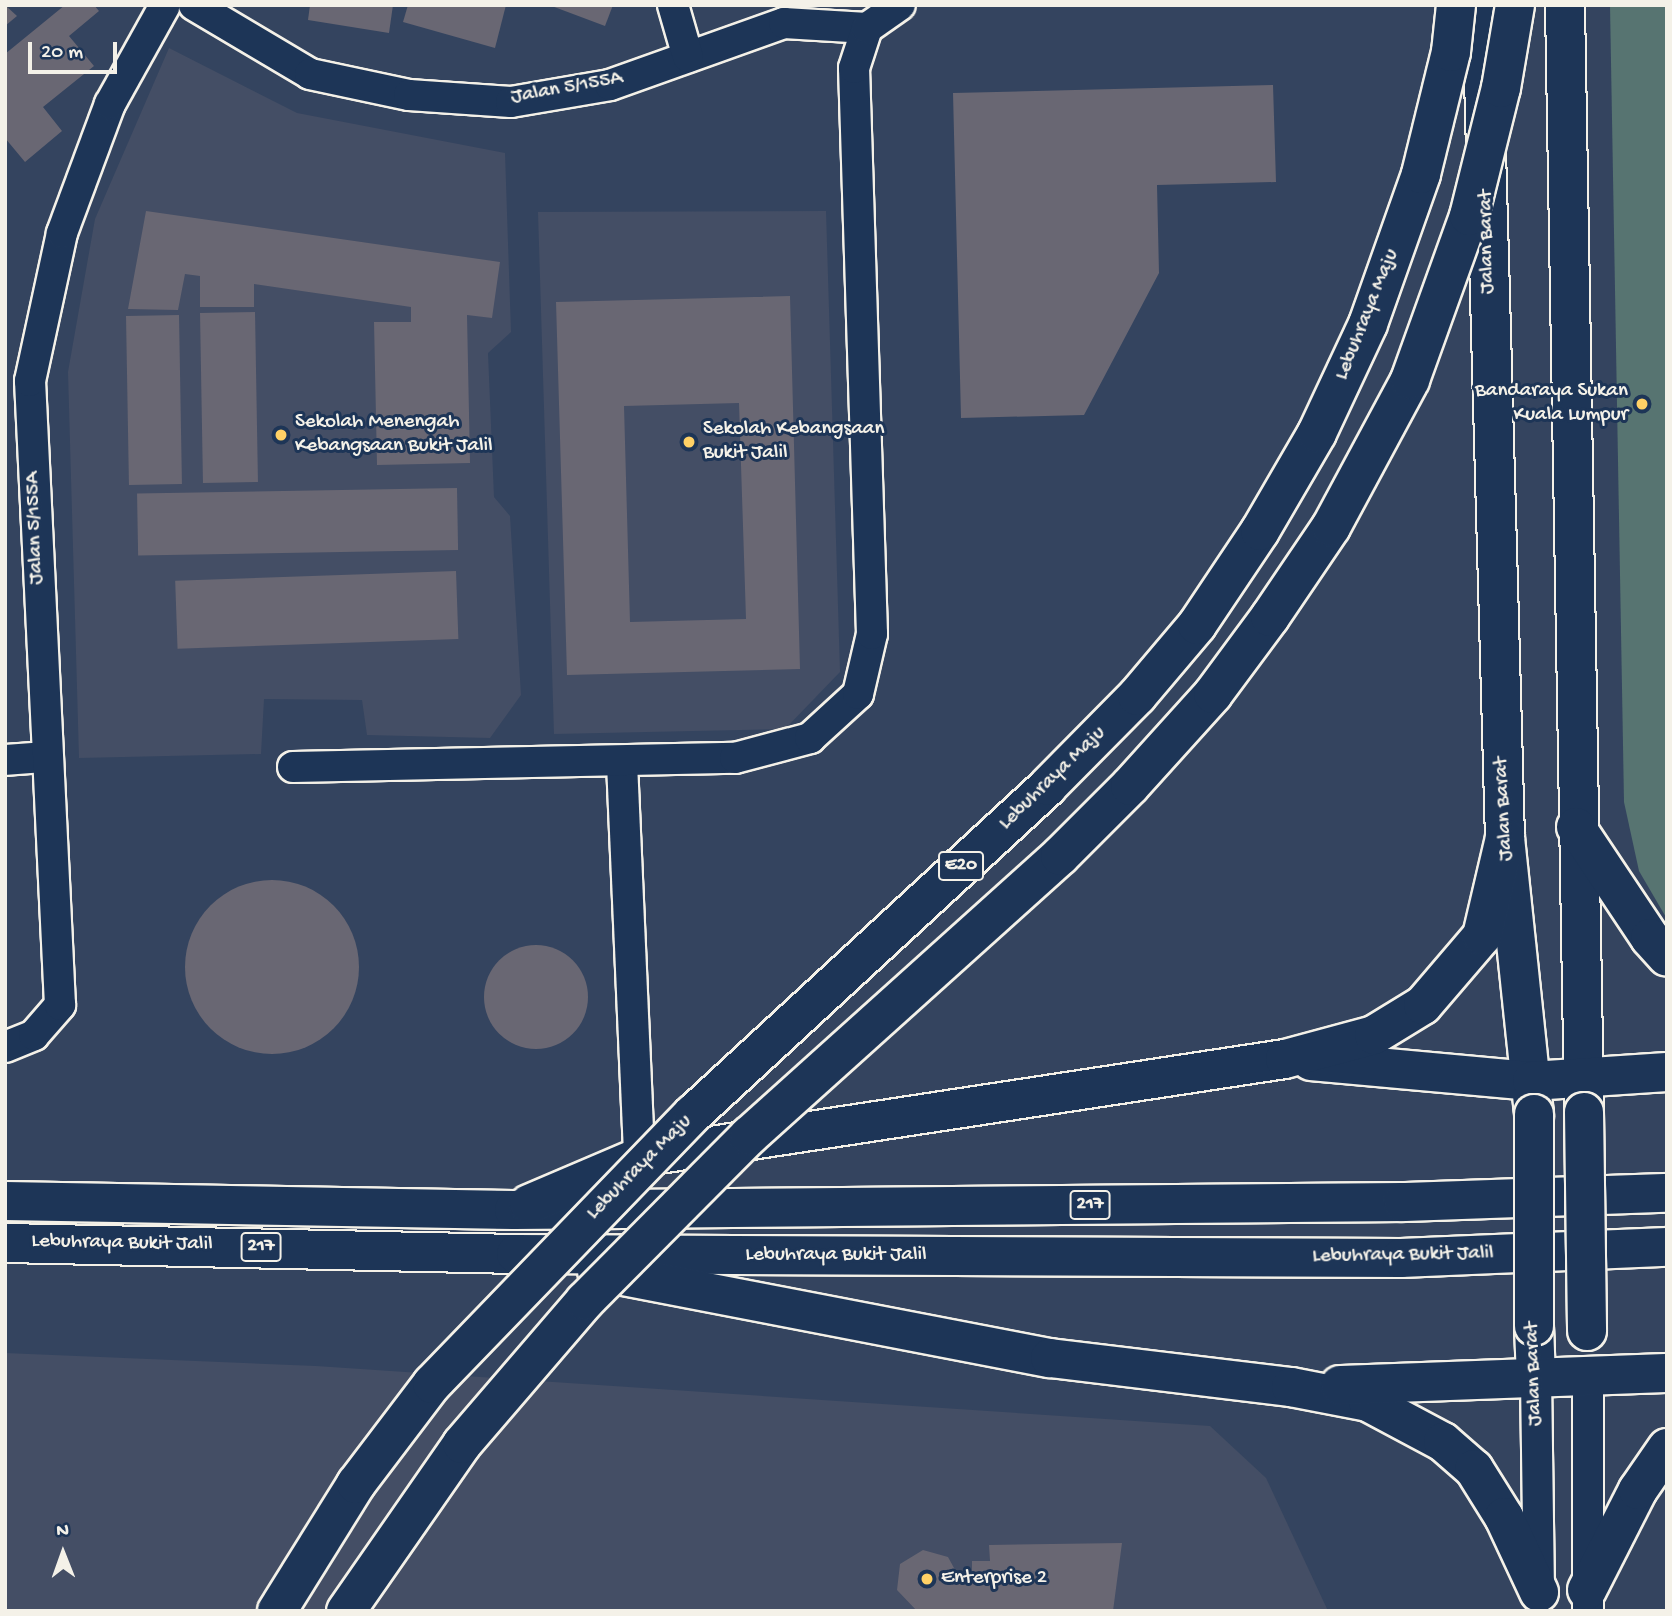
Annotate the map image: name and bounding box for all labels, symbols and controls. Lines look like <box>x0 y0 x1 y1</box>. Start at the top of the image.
scale bar <box>32 28 121 72</box>
text: 20 m <box>41 41 83 66</box>
street label: Jalan 5/155A <box>509 67 625 111</box>
street label: Jalan Barat <box>1474 190 1502 294</box>
street label: Lebuhraya Maju <box>1330 246 1406 384</box>
place label: Bandaraya Sukan Kuala Lumpur <box>1475 379 1628 429</box>
marker: Bandaraya Sukan Kuala Lumpur <box>1634 396 1650 412</box>
place label: Sekolah Menengah Kebangsaan Bukit Jalil <box>295 410 493 460</box>
place label: Sekolah Kebangsaan Bukit Jalil <box>703 417 884 467</box>
marker: Sekolah Menengah Kebangsaan Bukit Jalil <box>273 427 289 443</box>
marker: Sekolah Kebangsaan Bukit Jalil <box>681 434 697 450</box>
street label: Jalan 5/155A <box>21 471 51 585</box>
street label: Lebuhraya Maju <box>994 722 1112 836</box>
street label: Jalan Barat <box>1490 756 1520 862</box>
road number: E20 <box>936 850 986 881</box>
street label: Lebuhraya Maju <box>582 1110 698 1226</box>
road number: 217 <box>1069 1190 1111 1220</box>
street label: Lebuhraya Bukit Jalil <box>31 1230 213 1258</box>
road number: 217 <box>240 1232 282 1262</box>
street label: Lebuhraya Bukit Jalil <box>1312 1242 1494 1270</box>
street label: Lebuhraya Bukit Jalil <box>745 1243 927 1269</box>
street label: Jalan Barat <box>1521 1322 1549 1426</box>
north arrow <box>28 1518 98 1588</box>
text: N <box>56 1520 69 1543</box>
place label: Enterprise 2 <box>941 1566 1047 1592</box>
marker: Enterprise 2 <box>919 1571 935 1587</box>

